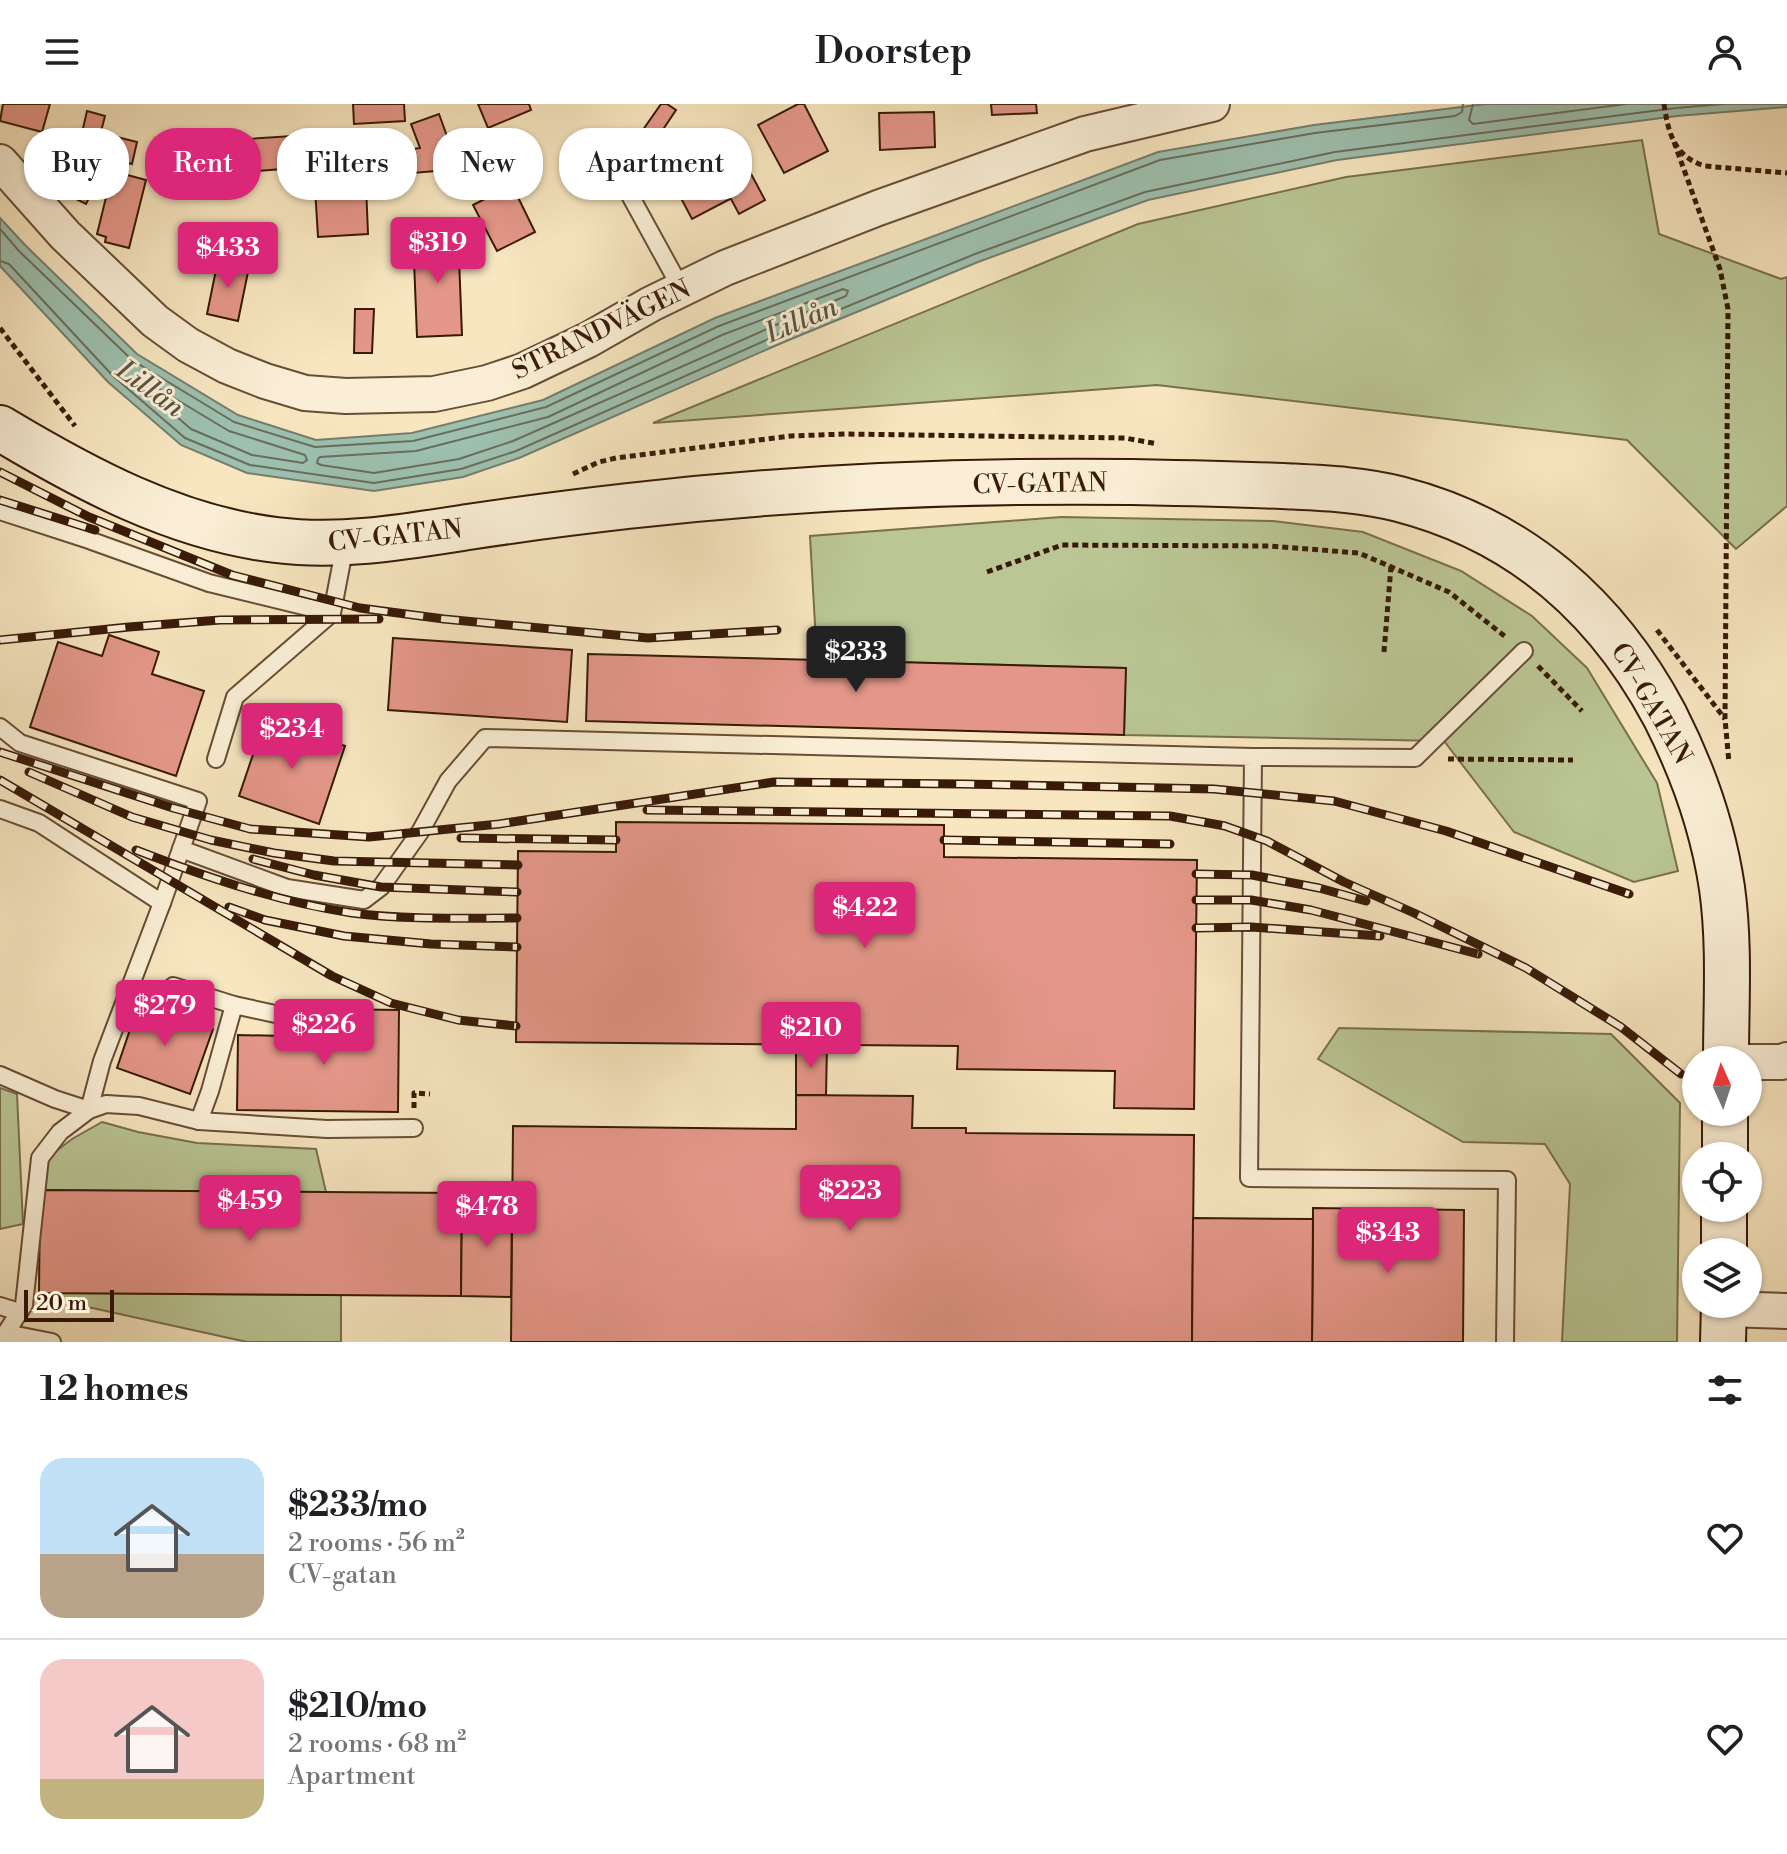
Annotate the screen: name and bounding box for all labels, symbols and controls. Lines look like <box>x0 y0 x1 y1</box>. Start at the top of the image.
icon: menu <box>40 30 84 74</box>
text: Doorstep <box>815 30 972 75</box>
icon: person <box>1703 30 1747 74</box>
chip: Buy <box>24 128 129 200</box>
chip: Rent <box>145 128 261 200</box>
chip: Filters <box>277 128 417 200</box>
chip: New <box>433 128 543 200</box>
chip: Apartment <box>559 128 752 200</box>
pin: $319 <box>391 217 485 285</box>
pin: $433 <box>181 222 275 290</box>
text: $319 <box>409 227 467 259</box>
text: $433 <box>196 232 260 264</box>
street label: STRANDVÄGEN <box>506 272 697 387</box>
water label: Lillån <box>759 290 843 351</box>
water label: Lillån <box>109 352 191 426</box>
street label: CV-GATAN <box>972 467 1108 501</box>
street label: CV-GATAN <box>326 513 464 559</box>
pin: $233 <box>809 626 903 694</box>
text: $233 <box>825 636 888 668</box>
street label: CV-GATAN <box>1604 637 1699 770</box>
pin: $234 <box>245 703 339 771</box>
text: $234 <box>259 713 325 745</box>
pin: $422 <box>818 882 912 950</box>
text: $422 <box>832 892 898 924</box>
pin: $279 <box>118 980 212 1048</box>
text: $279 <box>134 990 196 1022</box>
pin: $226 <box>277 999 371 1067</box>
pin: $210 <box>764 1002 858 1070</box>
text: $226 <box>292 1009 356 1041</box>
text: $210 <box>780 1012 842 1044</box>
north arrow <box>1682 1046 1762 1126</box>
map controls <box>1682 1046 1762 1318</box>
button: locate <box>1682 1142 1762 1222</box>
pin: $223 <box>803 1165 897 1233</box>
pin: $459 <box>203 1175 297 1243</box>
text: $223 <box>818 1175 882 1207</box>
pin: $478 <box>440 1181 534 1249</box>
text: $459 <box>217 1185 283 1217</box>
text: $478 <box>455 1191 519 1223</box>
pin: $343 <box>1341 1207 1435 1275</box>
text: $343 <box>1356 1217 1420 1249</box>
button: layers <box>1682 1238 1762 1318</box>
scale bar <box>24 1286 114 1322</box>
text: 20 m <box>36 1290 87 1317</box>
icon: filters <box>1703 1368 1747 1412</box>
text: 12 homes <box>40 1369 189 1411</box>
text: $233/mo <box>288 1485 428 1527</box>
icon: home <box>104 1490 200 1586</box>
icon: heart <box>1703 1516 1747 1560</box>
text: 2 rooms · 56 m² <box>288 1527 465 1559</box>
text: CV-gatan <box>288 1559 397 1591</box>
text: $210/mo <box>288 1686 427 1728</box>
icon: home <box>104 1691 200 1787</box>
icon: heart <box>1703 1717 1747 1761</box>
text: 2 rooms · 68 m² <box>288 1728 466 1760</box>
text: Apartment <box>288 1760 416 1792</box>

